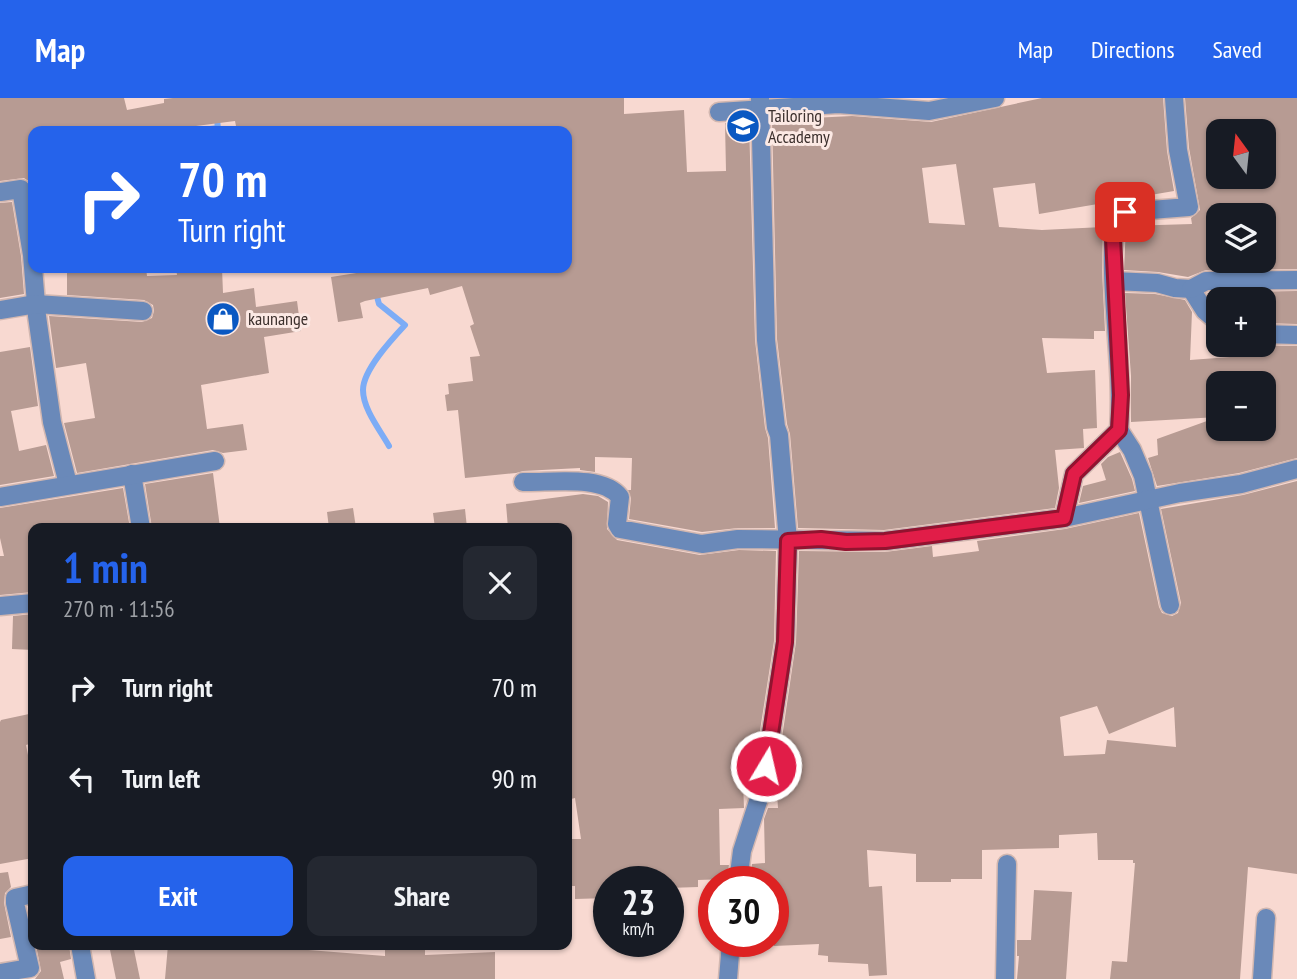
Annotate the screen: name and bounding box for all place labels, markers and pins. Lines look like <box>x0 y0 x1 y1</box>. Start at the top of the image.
place label: Tailoring Accademy <box>768 104 830 148</box>
school or university icon: Tailoring Accademy <box>724 107 762 145</box>
pin <box>1095 182 1155 242</box>
shop icon: kaunange <box>204 300 242 338</box>
place label: kaunange <box>248 307 308 330</box>

